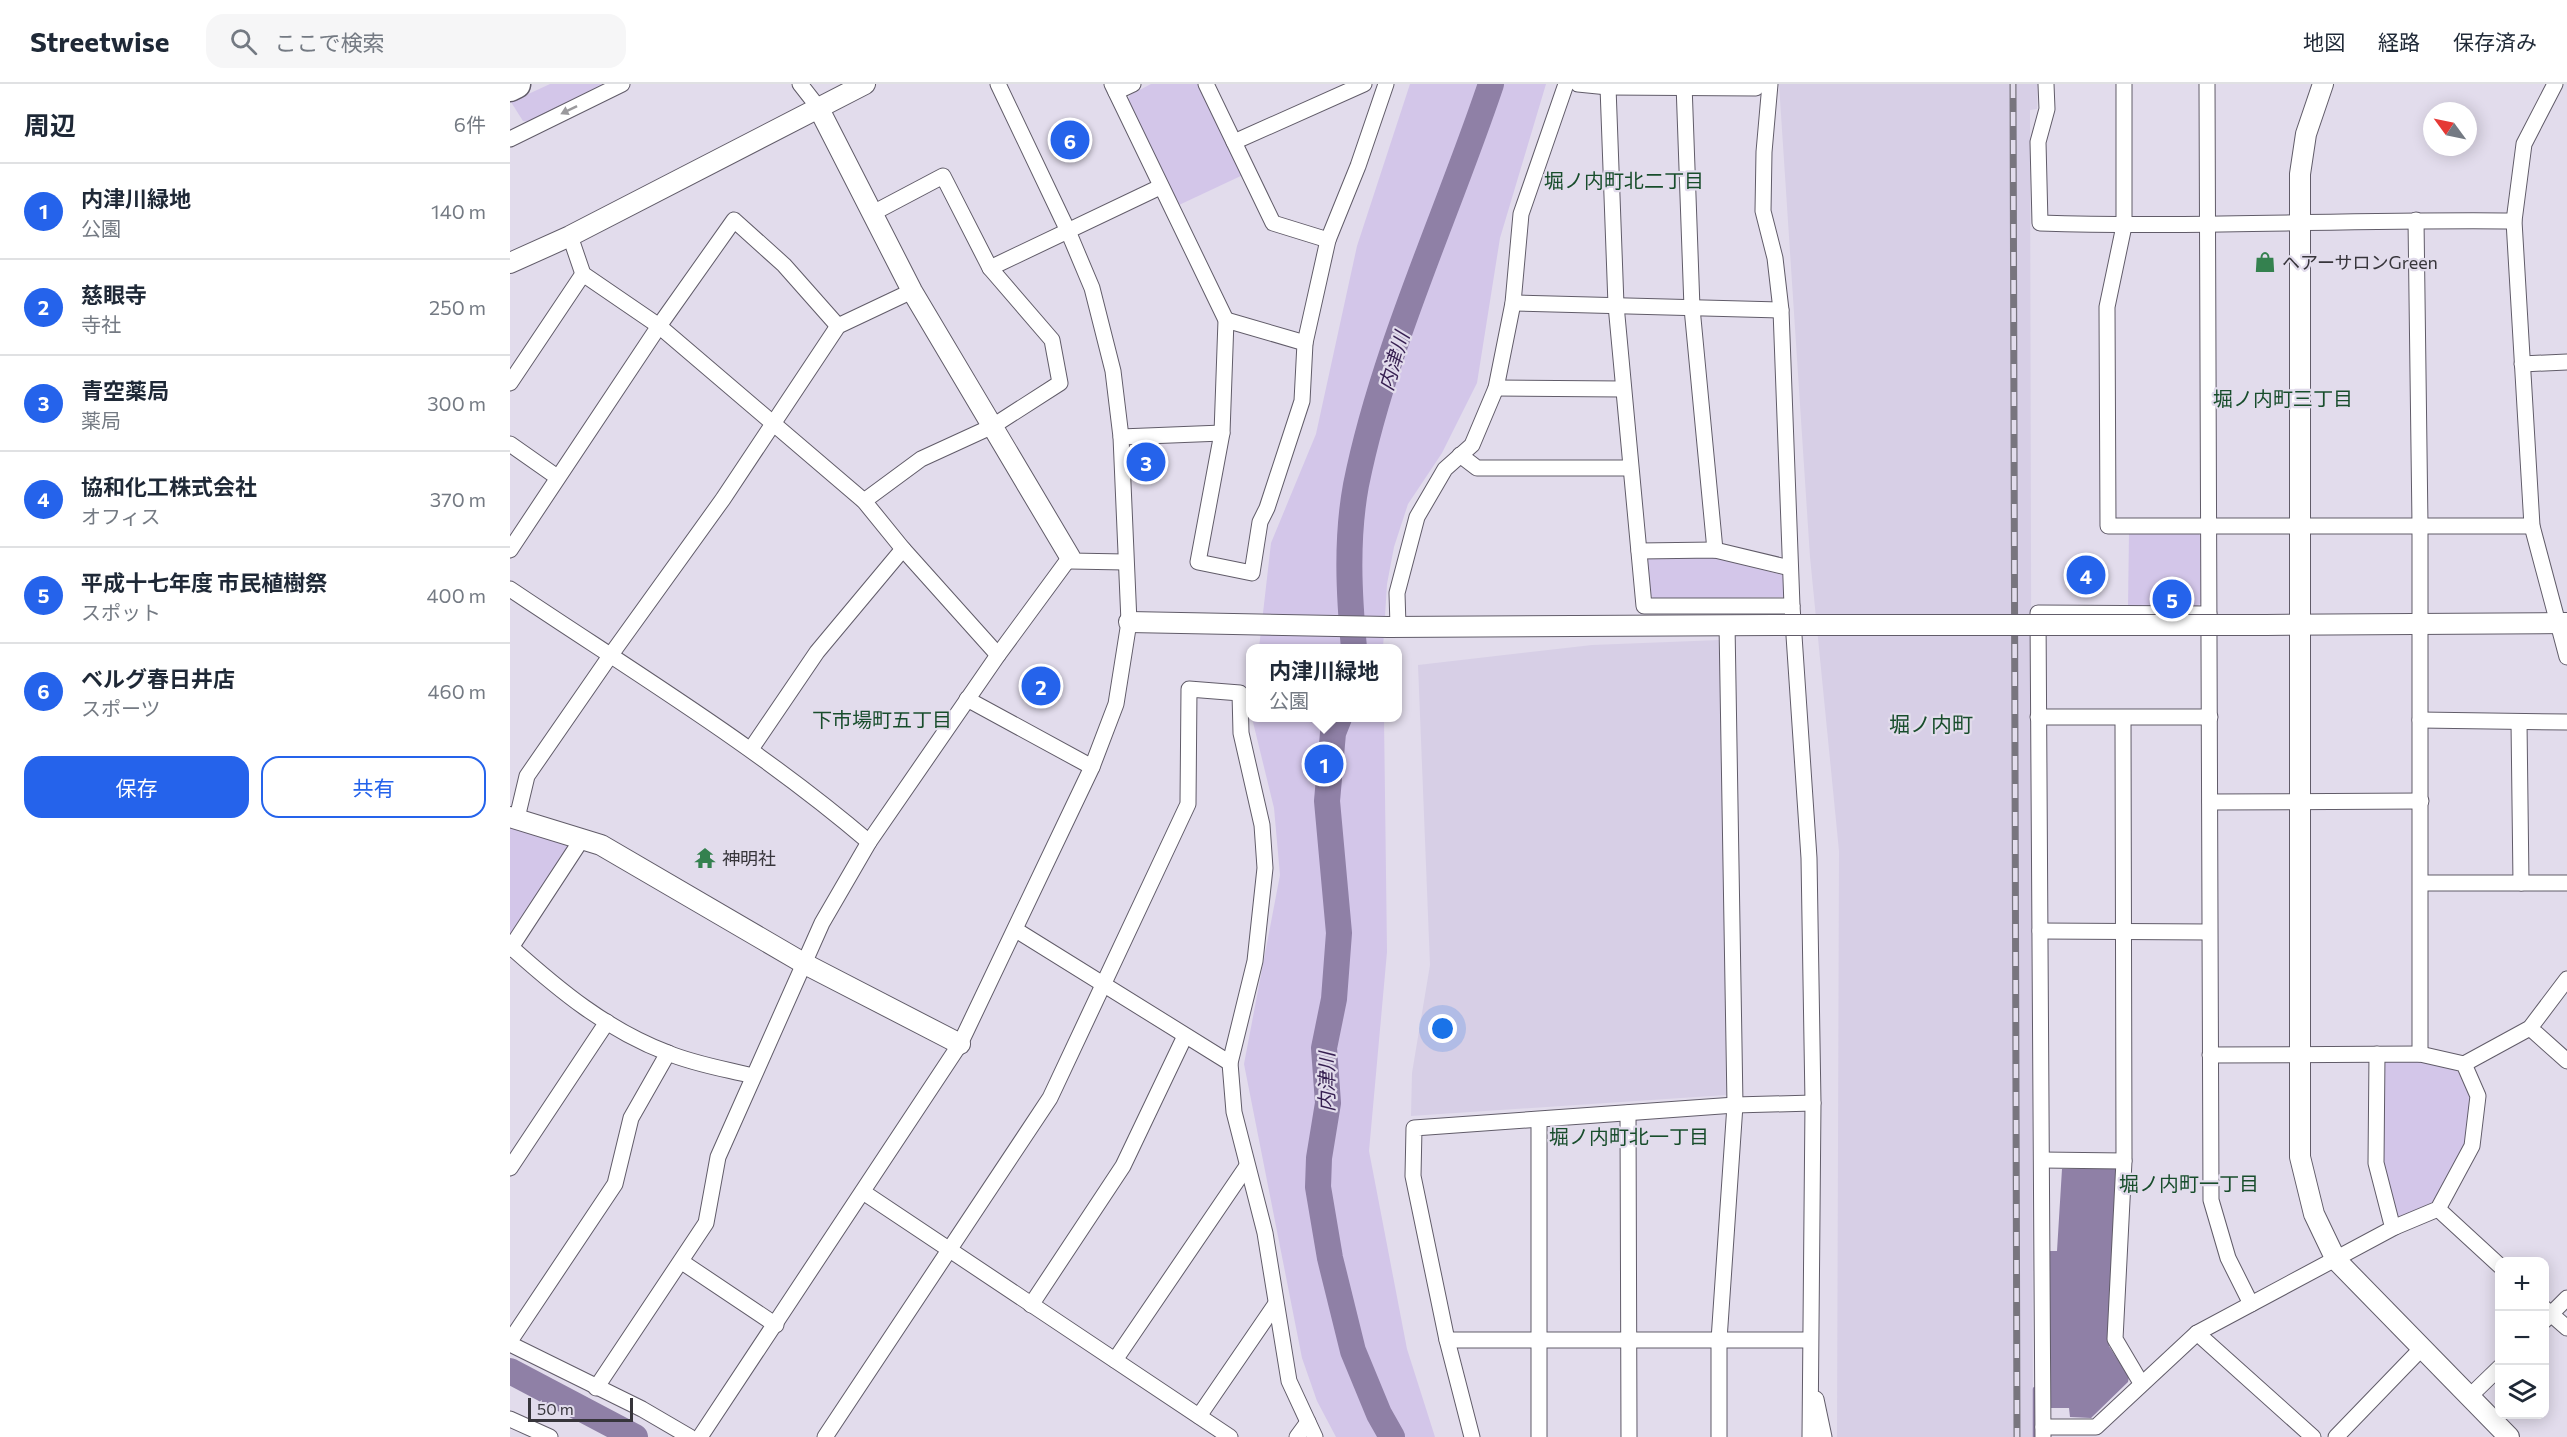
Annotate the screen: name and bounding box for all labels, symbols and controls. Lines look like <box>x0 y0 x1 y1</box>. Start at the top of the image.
search box <box>206 14 626 68</box>
text: Streetwise <box>30 24 170 58</box>
icon: search <box>227 25 260 58</box>
text: ここで検索 <box>275 29 385 56</box>
text: 地図 <box>2303 29 2345 54</box>
text: 経路 <box>2378 29 2420 54</box>
text: 保存済み <box>2453 29 2537 54</box>
north arrow <box>2423 102 2477 156</box>
one-way arrow <box>561 105 578 115</box>
text: 周辺 <box>24 109 76 140</box>
text: 6件 <box>454 112 486 136</box>
pin: 6 <box>1050 118 1090 162</box>
district label: 堀ノ内町北二丁目 <box>1544 168 1704 192</box>
text: 内津川緑地 <box>81 185 191 212</box>
text: 1 <box>39 199 48 223</box>
text: 140 m <box>431 199 486 223</box>
text: 公園 <box>81 216 121 240</box>
shop icon: ヘアーサロンGreen <box>2253 250 2277 274</box>
place label: ヘアーサロンGreen <box>2282 251 2438 273</box>
text: 慈眼寺 <box>81 281 147 308</box>
text: 2 <box>38 295 49 319</box>
text: 250 m <box>429 295 486 319</box>
text: 寺社 <box>81 312 121 336</box>
water label: 内津川 <box>1373 327 1414 393</box>
text: 青空薬局 <box>81 377 169 404</box>
district label: 堀ノ内町三丁目 <box>2213 386 2353 410</box>
text: 3 <box>38 391 49 415</box>
text: 300 m <box>427 391 486 415</box>
text: 薬局 <box>81 408 121 432</box>
pin: 3 <box>1126 440 1166 484</box>
text: 協和化工株式会社 <box>81 473 257 500</box>
text: 4 <box>37 487 50 511</box>
text: 370 m <box>430 487 486 511</box>
text: オフィス <box>81 504 161 528</box>
pin: 4 <box>2066 552 2106 598</box>
text: 平成十七年度 市民植樹祭 <box>81 569 327 596</box>
pin: 5 <box>2152 576 2192 622</box>
text: 5 <box>38 583 49 607</box>
text: 400 m <box>427 583 486 607</box>
text: スポット <box>81 600 161 624</box>
popup <box>1246 644 1402 722</box>
text: 内津川緑地 <box>1269 657 1379 684</box>
pin: 2 <box>1022 664 1060 708</box>
text: ベルグ春日井店 <box>81 665 235 692</box>
text: 6 <box>37 679 50 703</box>
text: 460 m <box>428 679 486 703</box>
text: 公園 <box>1269 688 1309 712</box>
text: スポーツ <box>81 696 161 720</box>
district label: 下市場町五丁目 <box>812 707 952 731</box>
district label: 堀ノ内町 <box>1889 711 1973 736</box>
pin: 1 <box>1304 742 1344 786</box>
button: 保存 <box>24 756 249 818</box>
button: 共有 <box>261 756 486 818</box>
temple icon: 神明社 <box>693 846 717 870</box>
place label: 神明社 <box>722 847 776 869</box>
your location <box>1428 1014 1457 1043</box>
water label: 内津川 <box>1314 1050 1338 1112</box>
district label: 堀ノ内町北一丁目 <box>1549 1124 1709 1148</box>
district label: 堀ノ内町一丁目 <box>2119 1171 2259 1195</box>
map controls <box>2495 1257 2549 1419</box>
button: + <box>2495 1257 2549 1311</box>
button: − <box>2495 1311 2549 1365</box>
button: layers <box>2495 1365 2549 1419</box>
scale bar <box>528 1395 633 1422</box>
text: 50 m <box>537 1399 574 1418</box>

